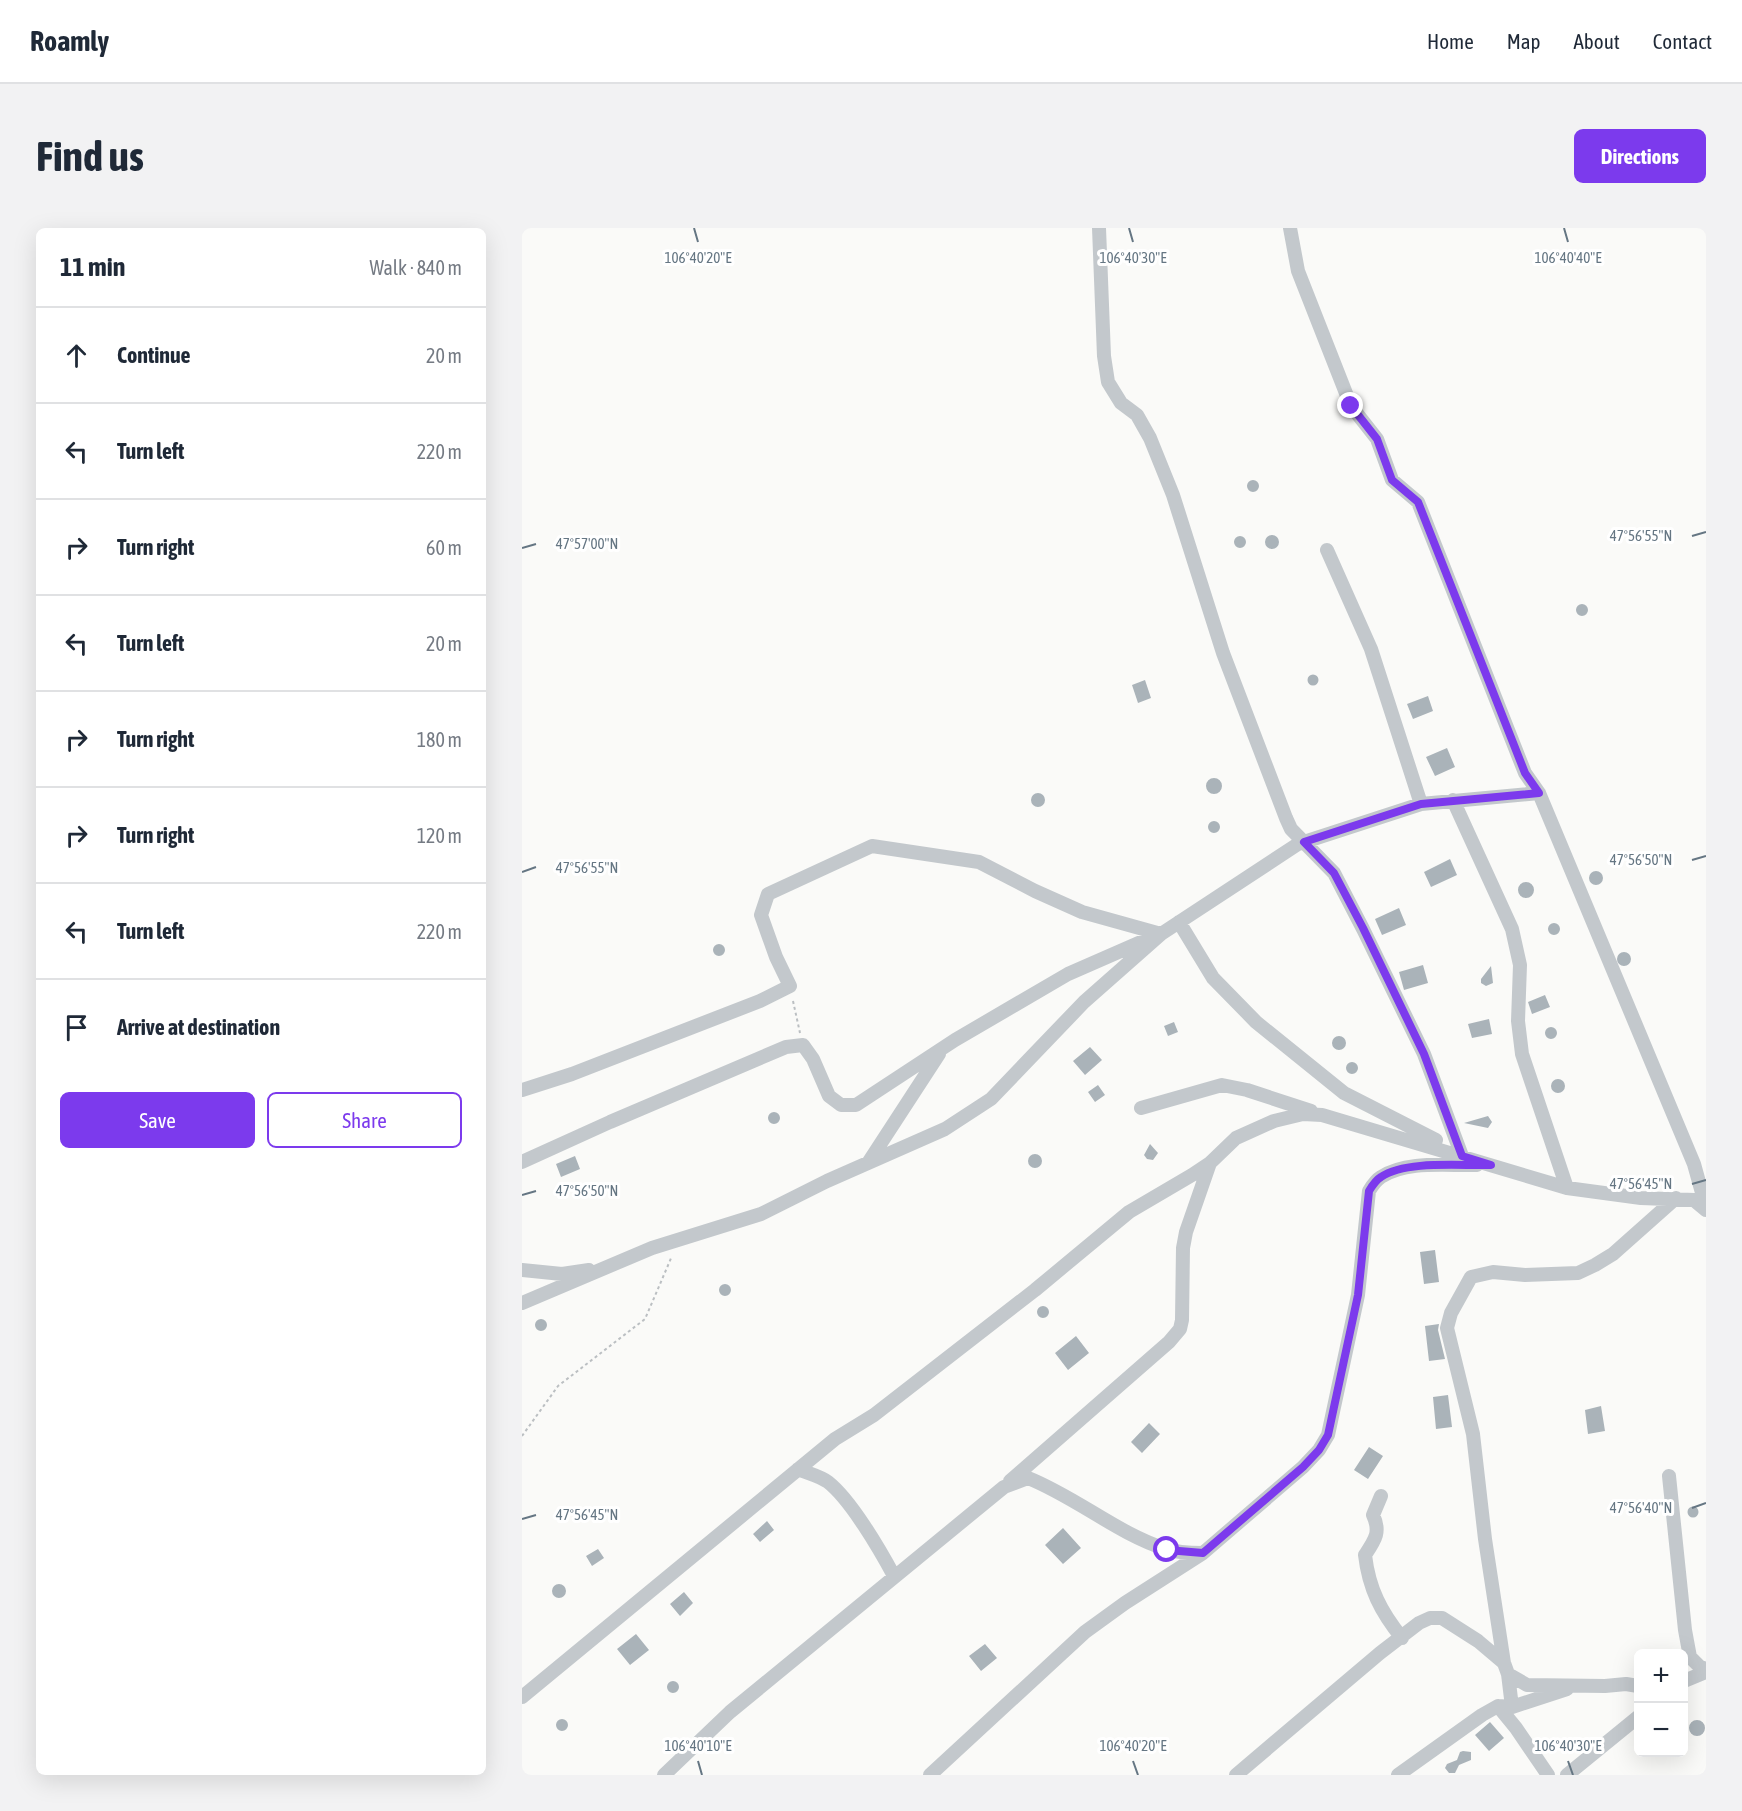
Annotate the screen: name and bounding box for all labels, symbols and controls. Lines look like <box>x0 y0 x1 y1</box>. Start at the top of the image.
text: Roamly <box>30 25 109 57</box>
text: Home <box>1427 29 1474 53</box>
text: Map <box>1507 29 1541 53</box>
text: About <box>1574 29 1620 53</box>
text: Contact <box>1653 29 1712 53</box>
button: Directions <box>1574 129 1706 183</box>
text: Find us <box>36 132 144 180</box>
text: 106°40'20"E <box>664 249 732 266</box>
text: 106°40'30"E <box>1099 249 1167 266</box>
text: 106°40'40"E <box>1534 249 1602 266</box>
text: 11 min <box>60 252 125 282</box>
text: Walk · 840 m <box>370 256 462 279</box>
icon: ahead <box>60 339 93 372</box>
text: Continue <box>117 342 191 368</box>
text: 20 m <box>426 344 462 367</box>
route end <box>1337 392 1363 418</box>
icon: left <box>60 435 93 468</box>
text: Turn left <box>117 438 184 464</box>
text: 220 m <box>417 440 462 463</box>
text: 47°56'55"N <box>1610 527 1672 544</box>
icon: right <box>60 531 93 564</box>
text: Turn right <box>117 534 194 560</box>
text: 47°57'00"N <box>556 535 618 552</box>
text: 60 m <box>426 536 462 559</box>
icon: left <box>60 627 93 660</box>
text: Turn left <box>117 630 184 656</box>
text: 20 m <box>426 632 462 655</box>
icon: right <box>60 723 93 756</box>
text: Turn right <box>117 726 194 752</box>
text: 180 m <box>417 728 462 751</box>
icon: right <box>60 819 93 852</box>
text: Turn right <box>117 822 194 848</box>
text: 120 m <box>417 824 462 847</box>
text: 47°56'50"N <box>1610 851 1672 868</box>
text: 47°56'55"N <box>556 859 618 876</box>
icon: left <box>60 915 93 948</box>
text: Turn left <box>117 918 184 944</box>
text: 220 m <box>417 920 462 943</box>
icon: arrive <box>60 1011 93 1044</box>
text: Arrive at destination <box>117 1014 280 1040</box>
button: Save <box>60 1092 255 1148</box>
button: Share <box>267 1092 462 1148</box>
text: 47°56'45"N <box>1610 1175 1672 1192</box>
text: 47°56'50"N <box>556 1182 618 1199</box>
text: 47°56'40"N <box>1610 1499 1672 1516</box>
text: 47°56'45"N <box>556 1506 618 1523</box>
route start <box>1153 1536 1179 1562</box>
map controls <box>1634 1649 1688 1757</box>
button: + <box>1634 1649 1688 1703</box>
button: − <box>1634 1703 1688 1757</box>
text: 106°40'10"E <box>664 1737 732 1754</box>
text: 106°40'20"E <box>1099 1737 1167 1754</box>
text: 106°40'30"E <box>1534 1737 1602 1754</box>

